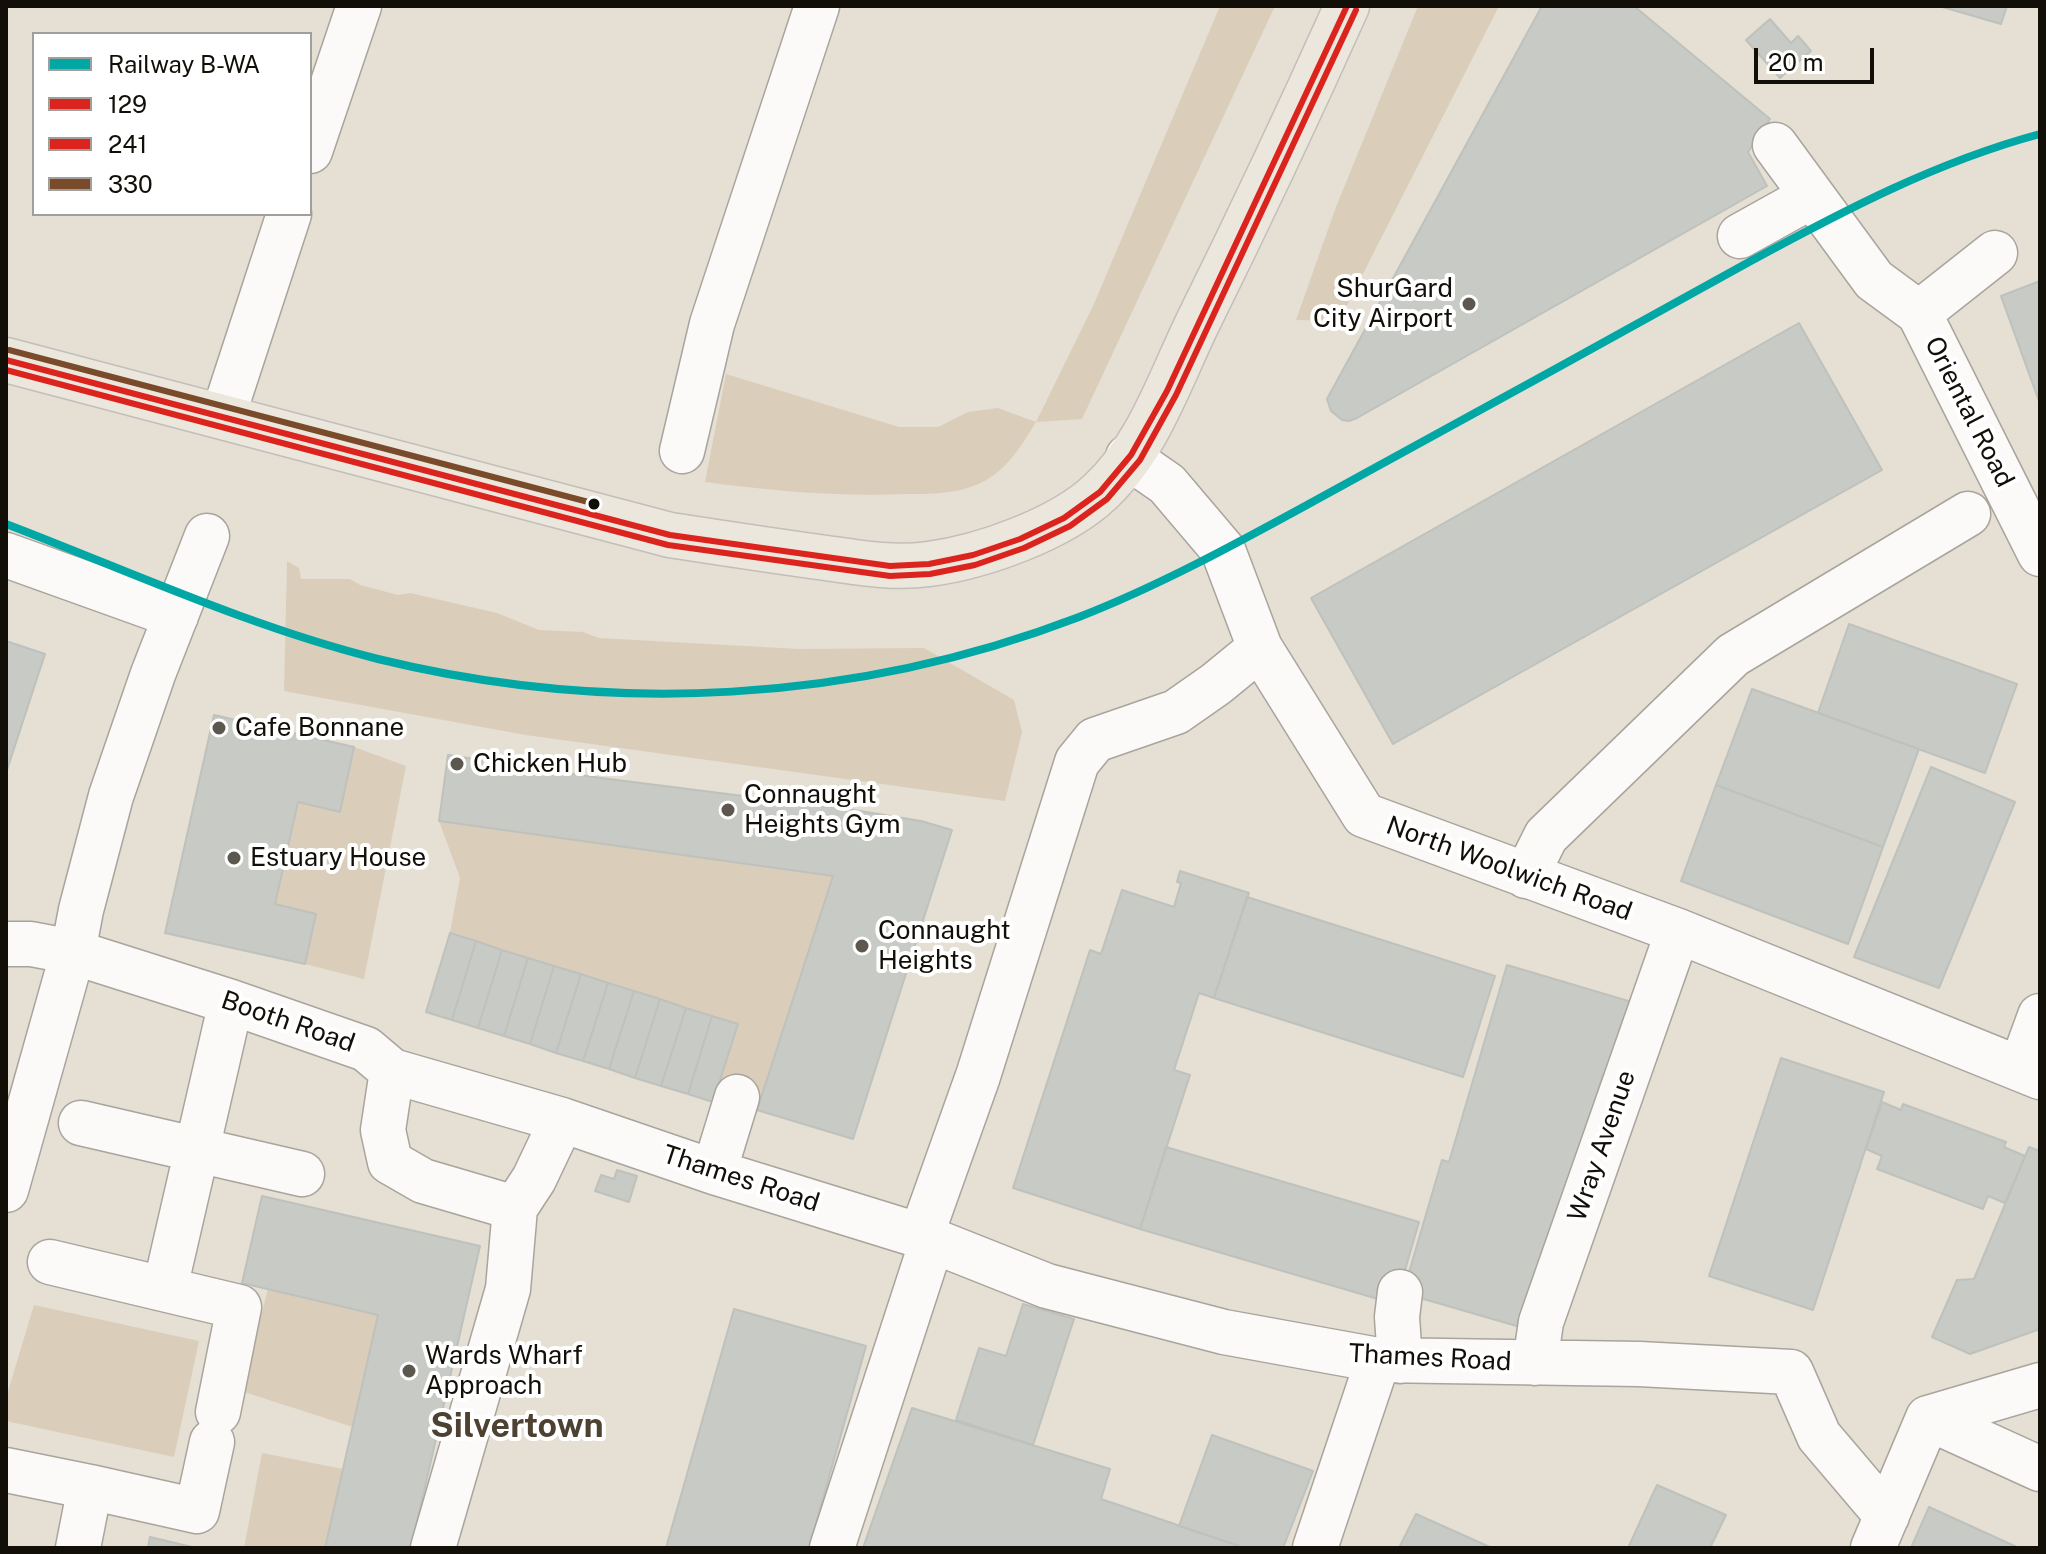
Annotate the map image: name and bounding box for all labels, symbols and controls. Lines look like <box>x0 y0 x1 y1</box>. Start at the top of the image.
legend <box>32 32 312 216</box>
scale bar <box>1758 32 1878 82</box>
text: 20 m <box>1768 48 1824 76</box>
text: Railway B-WA <box>108 50 260 78</box>
text: 129 <box>108 90 147 118</box>
text: 241 <box>108 130 147 158</box>
text: 330 <box>108 170 153 198</box>
place label: ShurGard City Airport <box>1313 273 1453 334</box>
marker: ShurGard City Airport <box>1460 295 1478 313</box>
street label: Oriental Road <box>1918 331 2020 493</box>
unlabelled marker <box>586 496 602 512</box>
place label: Cafe Bonnane <box>235 712 404 744</box>
marker: Cafe Bonnane <box>210 719 228 737</box>
place label: Chicken Hub <box>473 748 627 780</box>
marker: Chicken Hub <box>448 755 466 773</box>
place label: Connaught Heights Gym <box>744 779 900 840</box>
marker: Connaught Heights Gym <box>719 801 737 819</box>
street label: North Woolwich Road <box>1382 810 1636 928</box>
place label: Estuary House <box>250 842 426 874</box>
marker: Estuary House <box>225 849 243 867</box>
place label: Connaught Heights <box>878 915 1011 976</box>
marker: Connaught Heights <box>853 937 871 955</box>
street label: Booth Road <box>217 985 359 1059</box>
street label: Wray Avenue <box>1562 1066 1642 1226</box>
street label: Thames Road <box>659 1139 823 1219</box>
street label: Thames Road <box>1348 1338 1512 1378</box>
place label: Wards Wharf Approach <box>425 1340 583 1402</box>
marker: Wards Wharf Approach <box>400 1362 418 1380</box>
district label: Silvertown <box>430 1407 604 1447</box>

